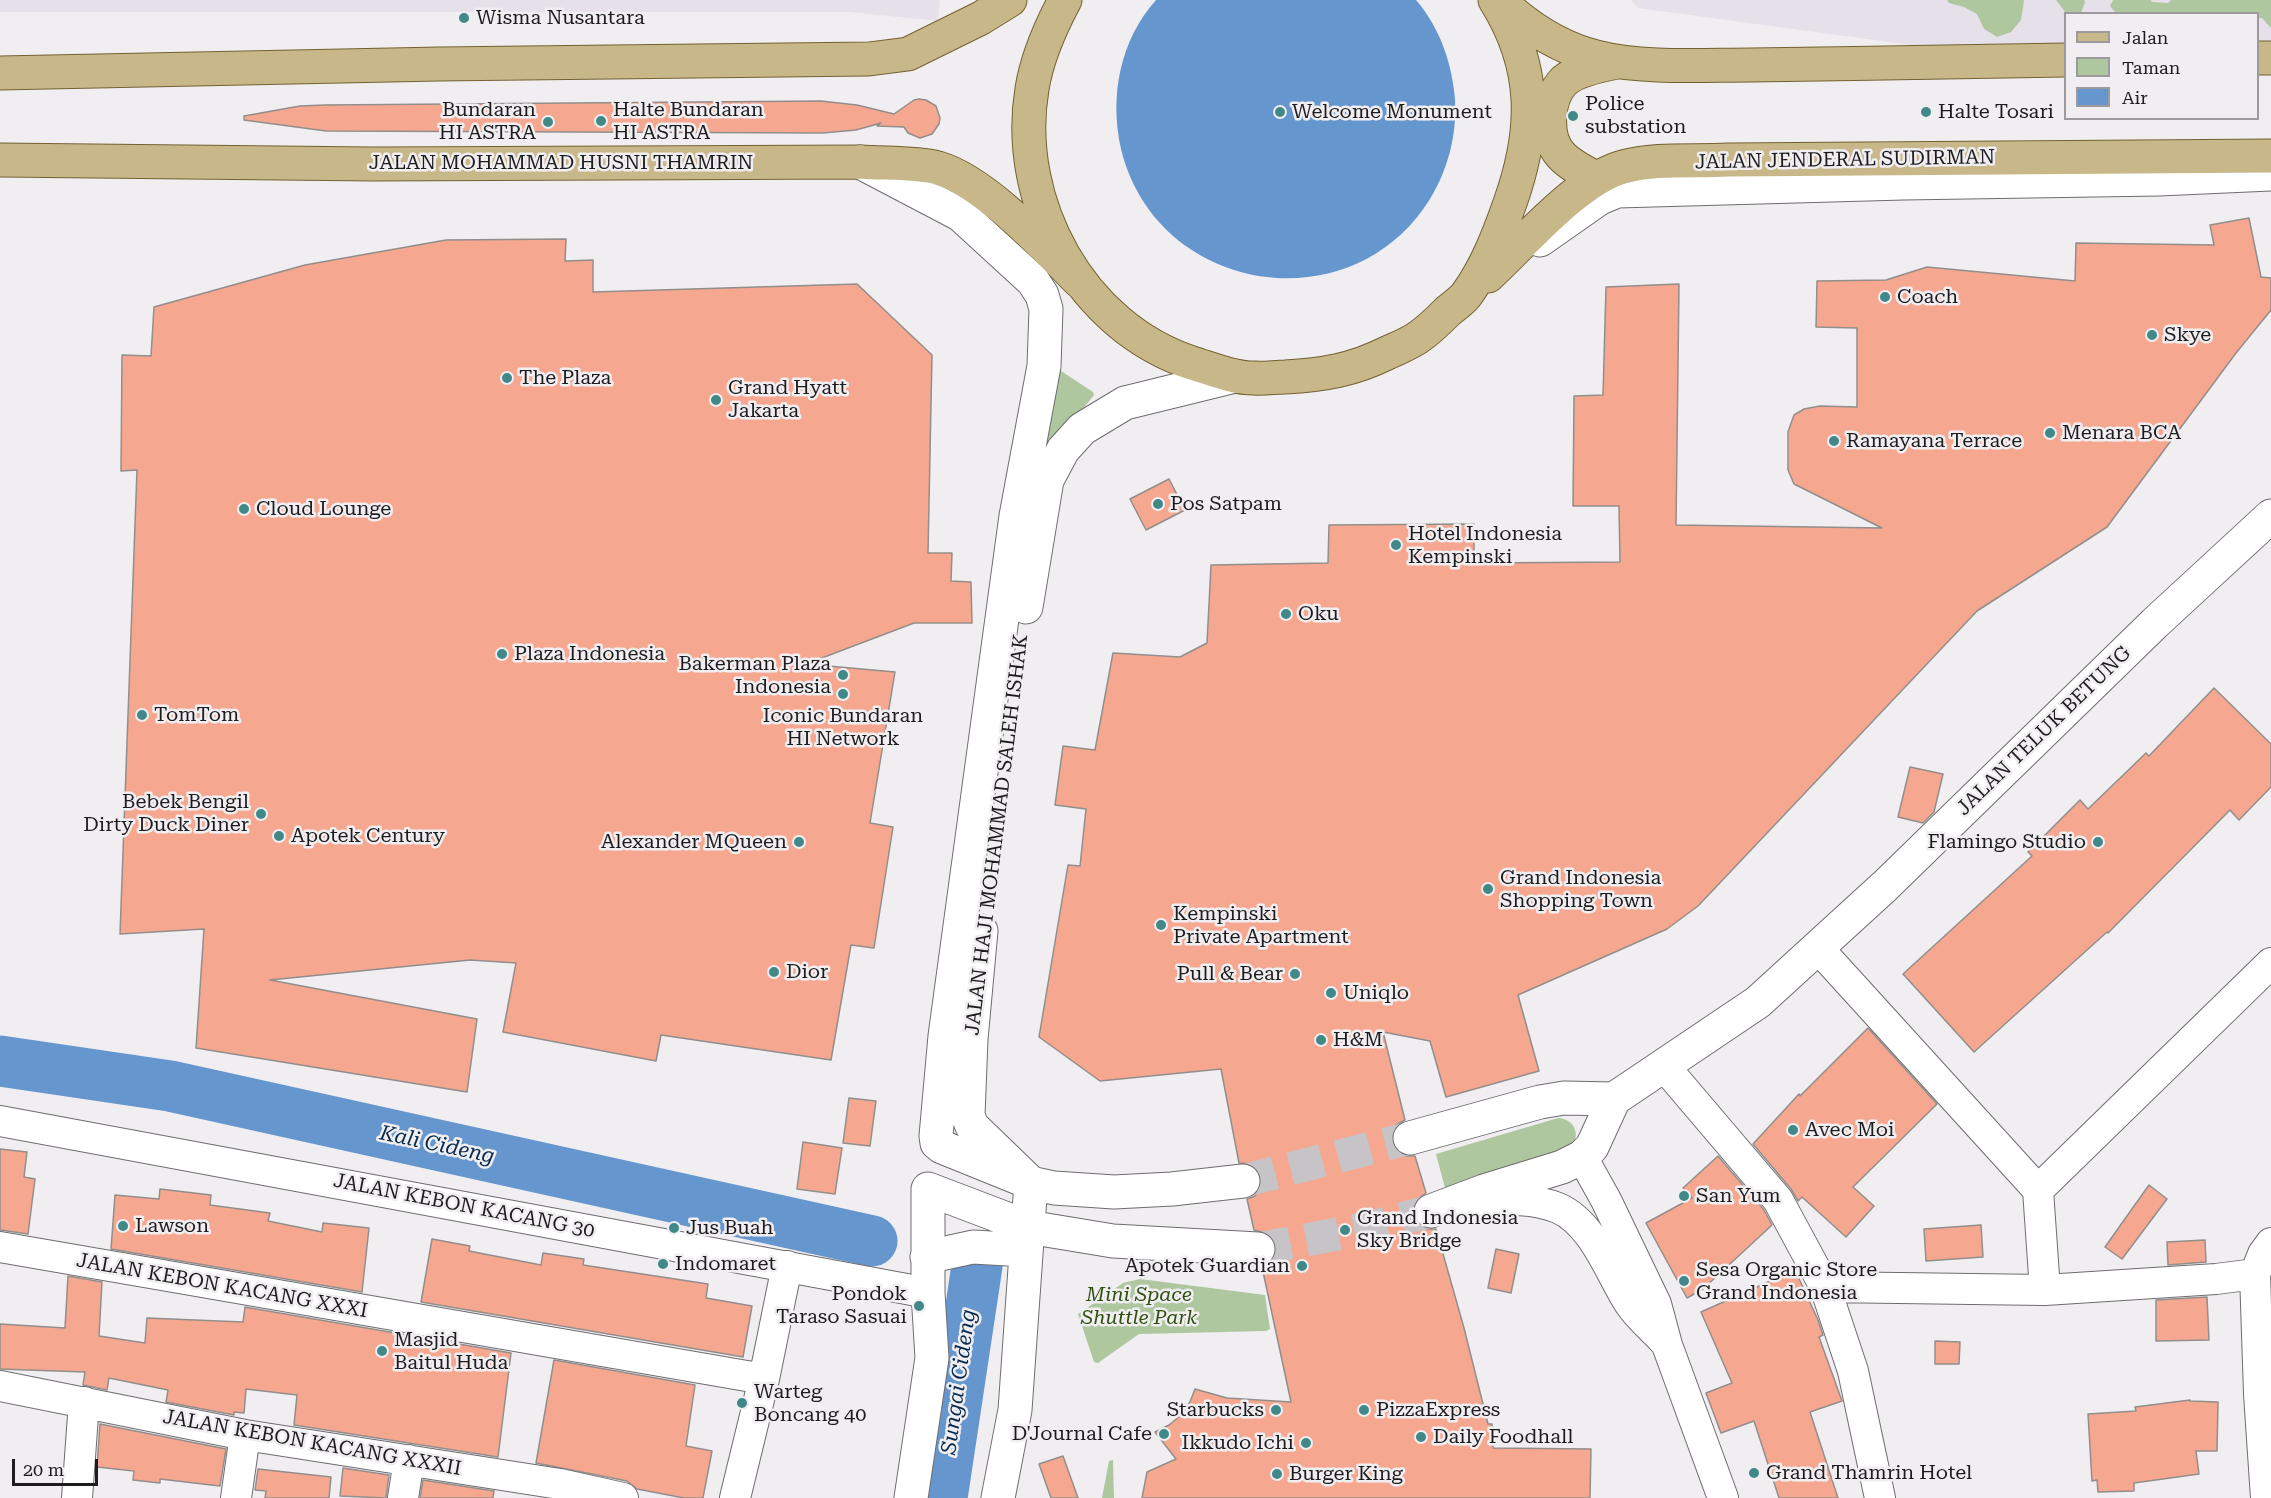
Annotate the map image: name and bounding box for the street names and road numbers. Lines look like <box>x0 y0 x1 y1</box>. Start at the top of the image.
street label: JALAN JENDERAL SUDIRMAN <box>1695 145 1995 175</box>
street label: JALAN MOHAMMAD HUSNI THAMRIN <box>369 151 753 175</box>
street label: JALAN HAJI MOHAMMAD SALEH ISHAK <box>960 633 1034 1037</box>
street label: JALAN TELUK BETUNG <box>1952 641 2136 821</box>
street label: JALAN KEBON KACANG 30 <box>331 1169 597 1243</box>
street label: JALAN KEBON KACANG XXXI <box>75 1249 369 1323</box>
street label: JALAN KEBON KACANG XXXII <box>161 1405 463 1481</box>

